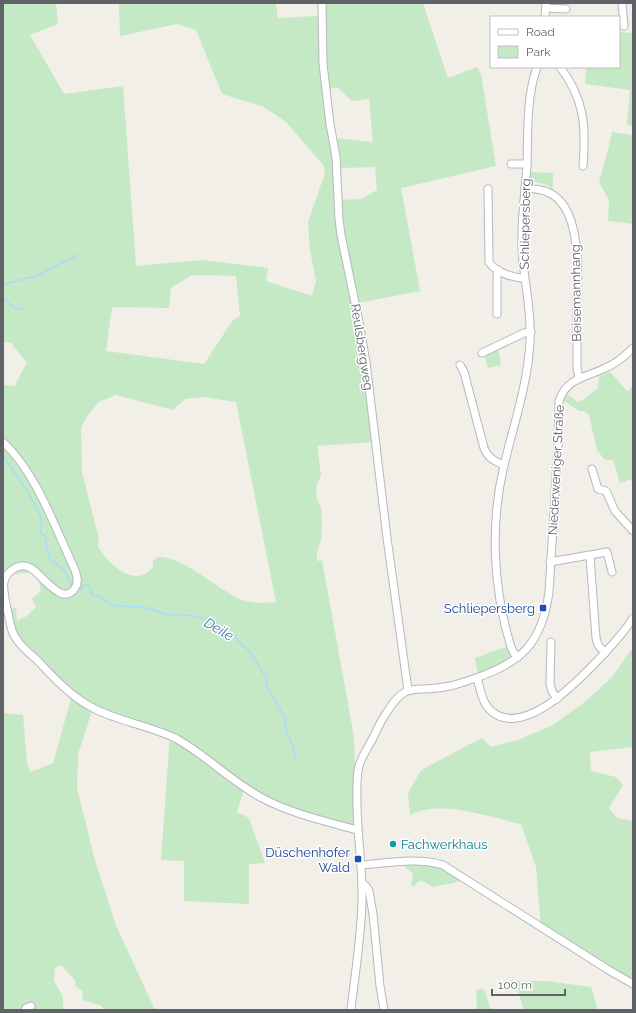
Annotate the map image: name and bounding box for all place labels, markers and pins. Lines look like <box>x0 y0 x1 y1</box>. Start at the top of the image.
place label: Schliepersberg <box>444 601 535 616</box>
marker: Schliepersberg <box>538 603 548 613</box>
place label: Fachwerkhaus <box>401 837 488 852</box>
marker: Fachwerkhaus <box>388 839 398 849</box>
place label: Düschenhofer Wald <box>265 845 350 875</box>
marker: Düschenhofer Wald <box>353 854 363 864</box>

